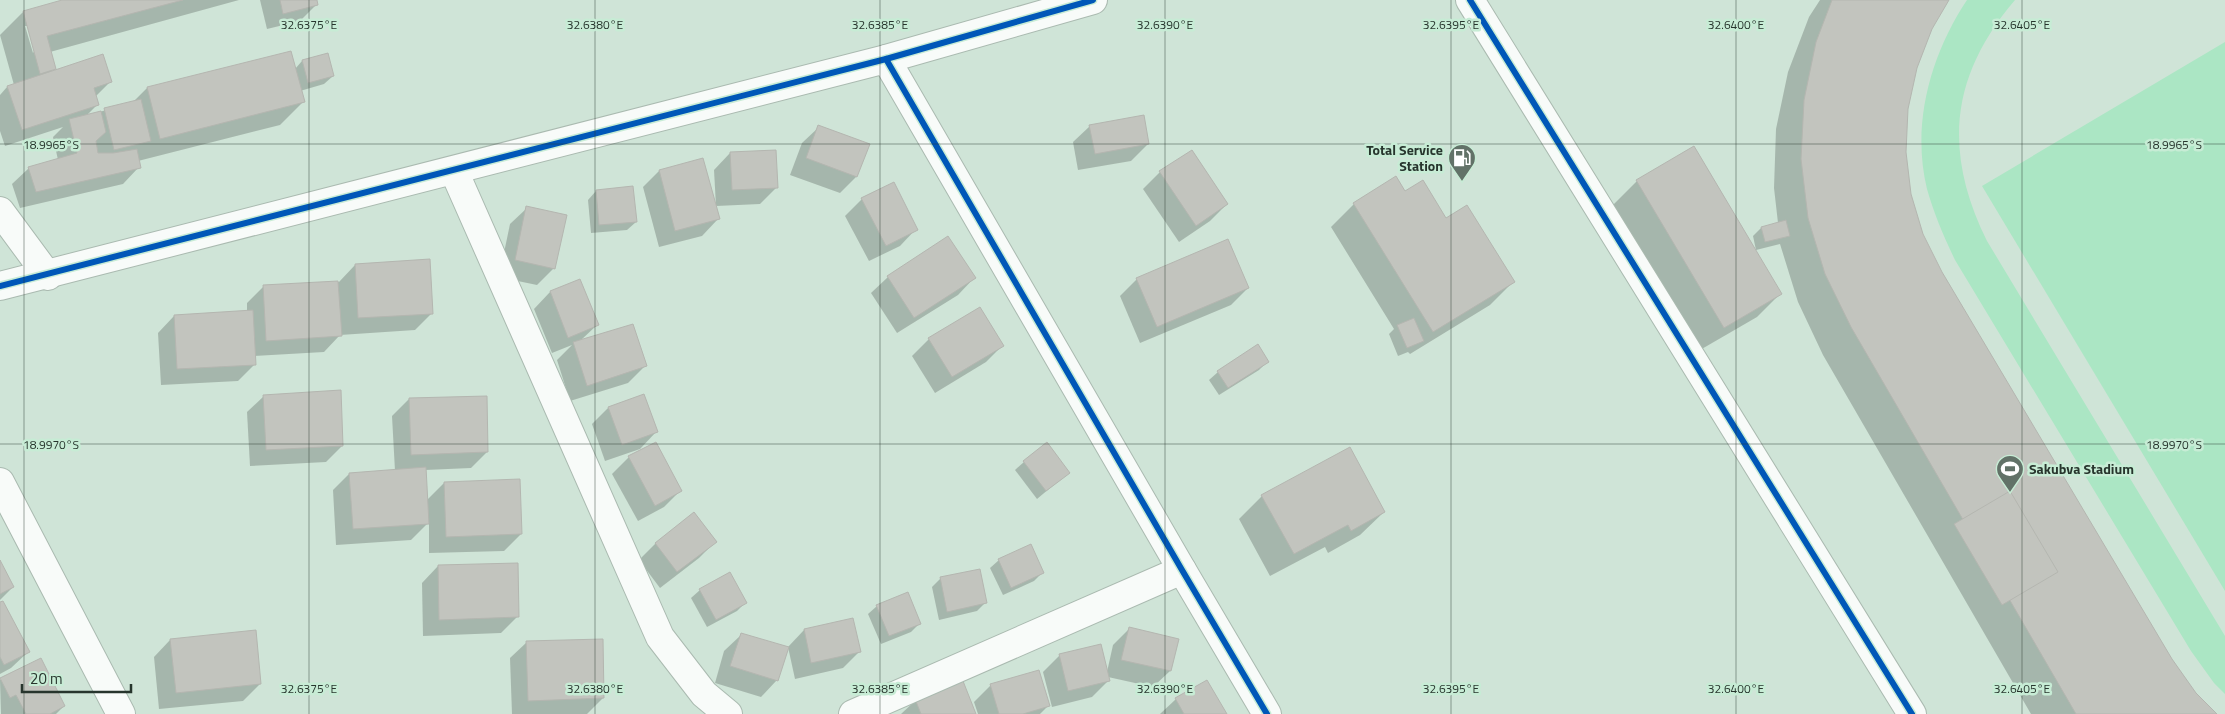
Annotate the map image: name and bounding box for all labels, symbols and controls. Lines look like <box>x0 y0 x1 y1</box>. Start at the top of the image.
text: 32.6375°E <box>281 15 337 34</box>
text: 32.6380°E <box>567 15 623 34</box>
text: 32.6385°E <box>852 15 908 34</box>
text: 32.6390°E <box>1137 15 1193 34</box>
text: 32.6395°E <box>1423 15 1479 34</box>
text: 32.6400°E <box>1708 15 1764 34</box>
text: 32.6405°E <box>1994 15 2050 34</box>
text: 18.9965°S <box>23 135 79 154</box>
text: 18.9965°S <box>2146 135 2202 154</box>
place label: Total Service Station <box>1366 139 1443 176</box>
fuel station icon: Total Service Station <box>1447 143 1477 182</box>
text: 18.9970°S <box>23 435 79 454</box>
text: 18.9970°S <box>2146 435 2202 454</box>
sports icon: Sakubva Stadium <box>1995 454 2025 493</box>
place label: Sakubva Stadium <box>2029 458 2134 479</box>
scale bar <box>22 662 131 694</box>
text: 20 m <box>30 667 63 690</box>
text: 32.6375°E <box>281 679 337 698</box>
text: 32.6380°E <box>567 679 623 698</box>
text: 32.6385°E <box>852 679 908 698</box>
text: 32.6390°E <box>1137 679 1193 698</box>
text: 32.6395°E <box>1423 679 1479 698</box>
text: 32.6400°E <box>1708 679 1764 698</box>
text: 32.6405°E <box>1994 679 2050 698</box>

